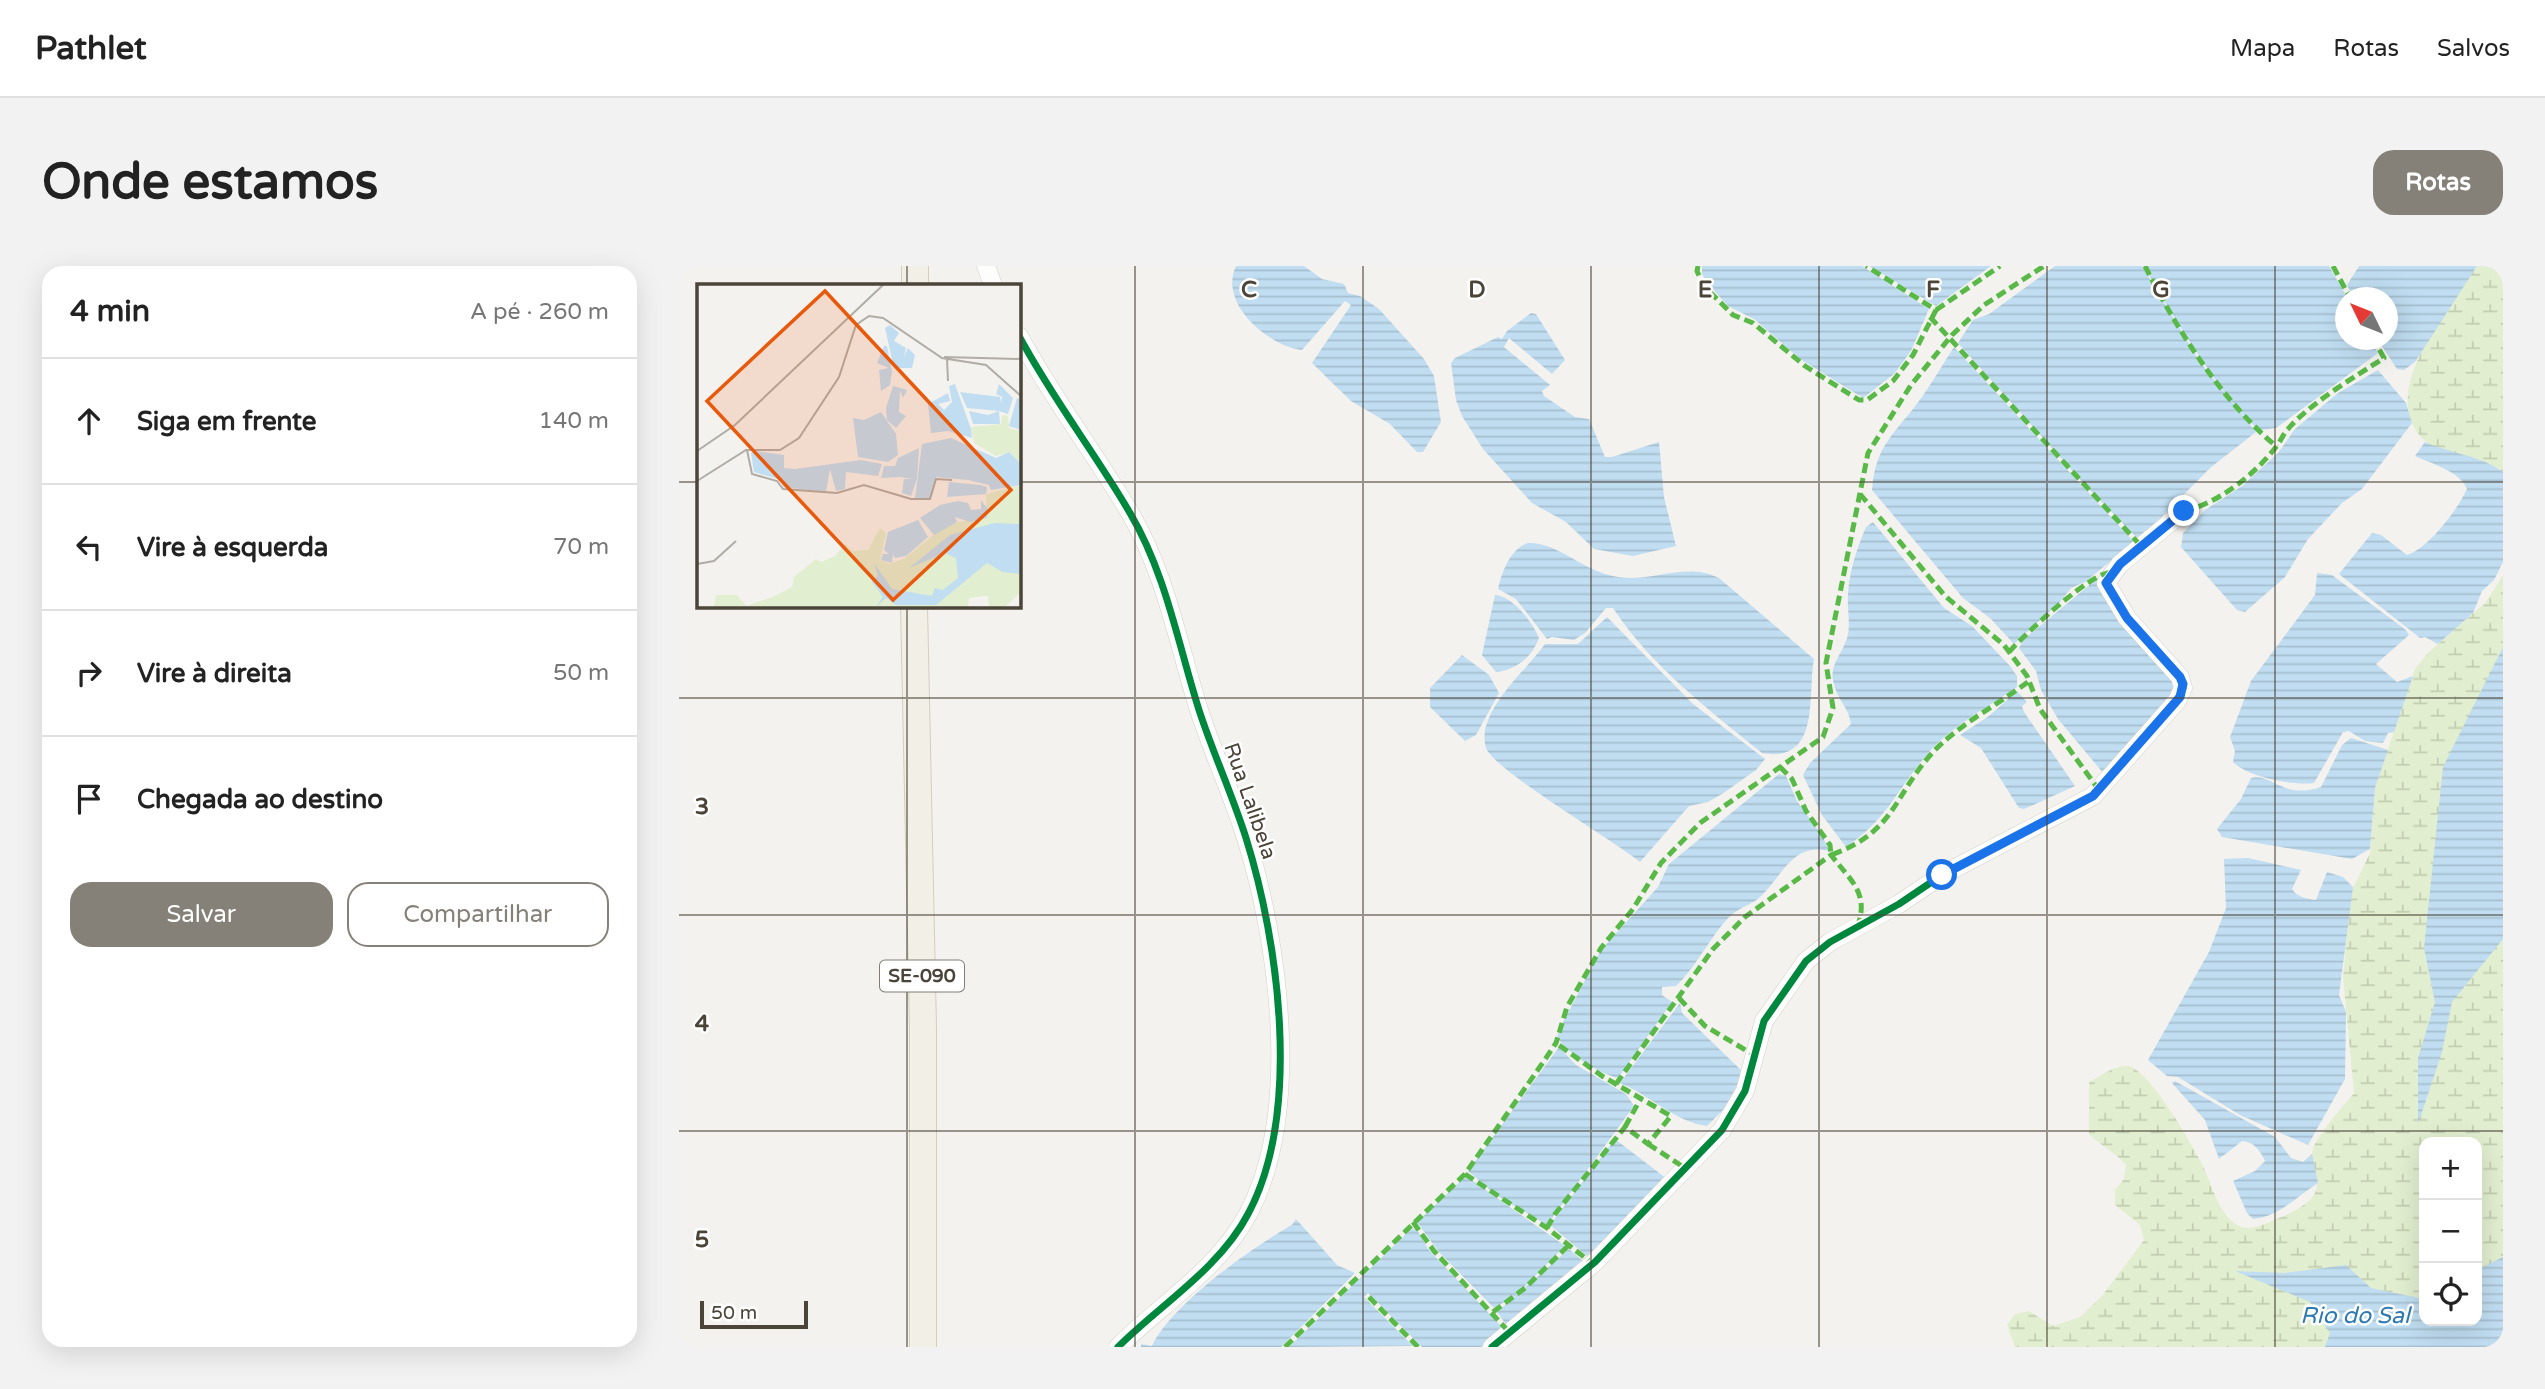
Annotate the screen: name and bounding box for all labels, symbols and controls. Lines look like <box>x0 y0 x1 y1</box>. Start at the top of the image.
text: Pathlet <box>35 29 147 68</box>
text: Mapa <box>2230 34 2295 63</box>
text: Rotas <box>2333 34 2399 63</box>
text: Salvos <box>2437 34 2510 63</box>
button: Rotas <box>2373 150 2503 215</box>
text: Onde estamos <box>42 153 378 212</box>
text: C <box>1241 276 1257 304</box>
text: D <box>1468 276 1486 304</box>
text: E <box>1698 276 1712 304</box>
text: F <box>1926 276 1940 304</box>
text: G <box>2152 276 2170 304</box>
inset map <box>697 284 1020 607</box>
north arrow <box>2335 287 2398 350</box>
text: 4 min <box>70 293 150 330</box>
text: A pé · 260 m <box>470 298 609 326</box>
icon: ahead <box>70 402 108 440</box>
text: Siga em frente <box>137 406 317 437</box>
text: 140 m <box>539 407 609 435</box>
route end <box>2168 495 2199 526</box>
icon: left <box>70 528 108 566</box>
text: Vire à esquerda <box>137 532 328 563</box>
text: 70 m <box>553 533 609 561</box>
icon: right <box>70 654 108 692</box>
text: Vire à direita <box>137 658 292 689</box>
text: 50 m <box>553 659 609 687</box>
street label: Rua Lalibela <box>1218 739 1282 863</box>
icon: arrive <box>70 780 108 818</box>
text: Chegada ao destino <box>137 784 383 815</box>
text: 3 <box>695 793 709 821</box>
route start <box>1926 859 1957 890</box>
button: Salvar <box>70 882 333 947</box>
button: Compartilhar <box>347 882 609 947</box>
road number: SE-090 <box>880 960 964 992</box>
text: 4 <box>695 1010 710 1038</box>
map controls <box>2419 1137 2482 1326</box>
button: + <box>2419 1137 2482 1200</box>
button: − <box>2419 1200 2482 1263</box>
text: 5 <box>695 1226 709 1254</box>
button: locate <box>2419 1263 2482 1326</box>
scale bar <box>700 1298 809 1330</box>
text: 50 m <box>711 1302 757 1324</box>
water label: Rio do Sal <box>2300 1302 2412 1330</box>

